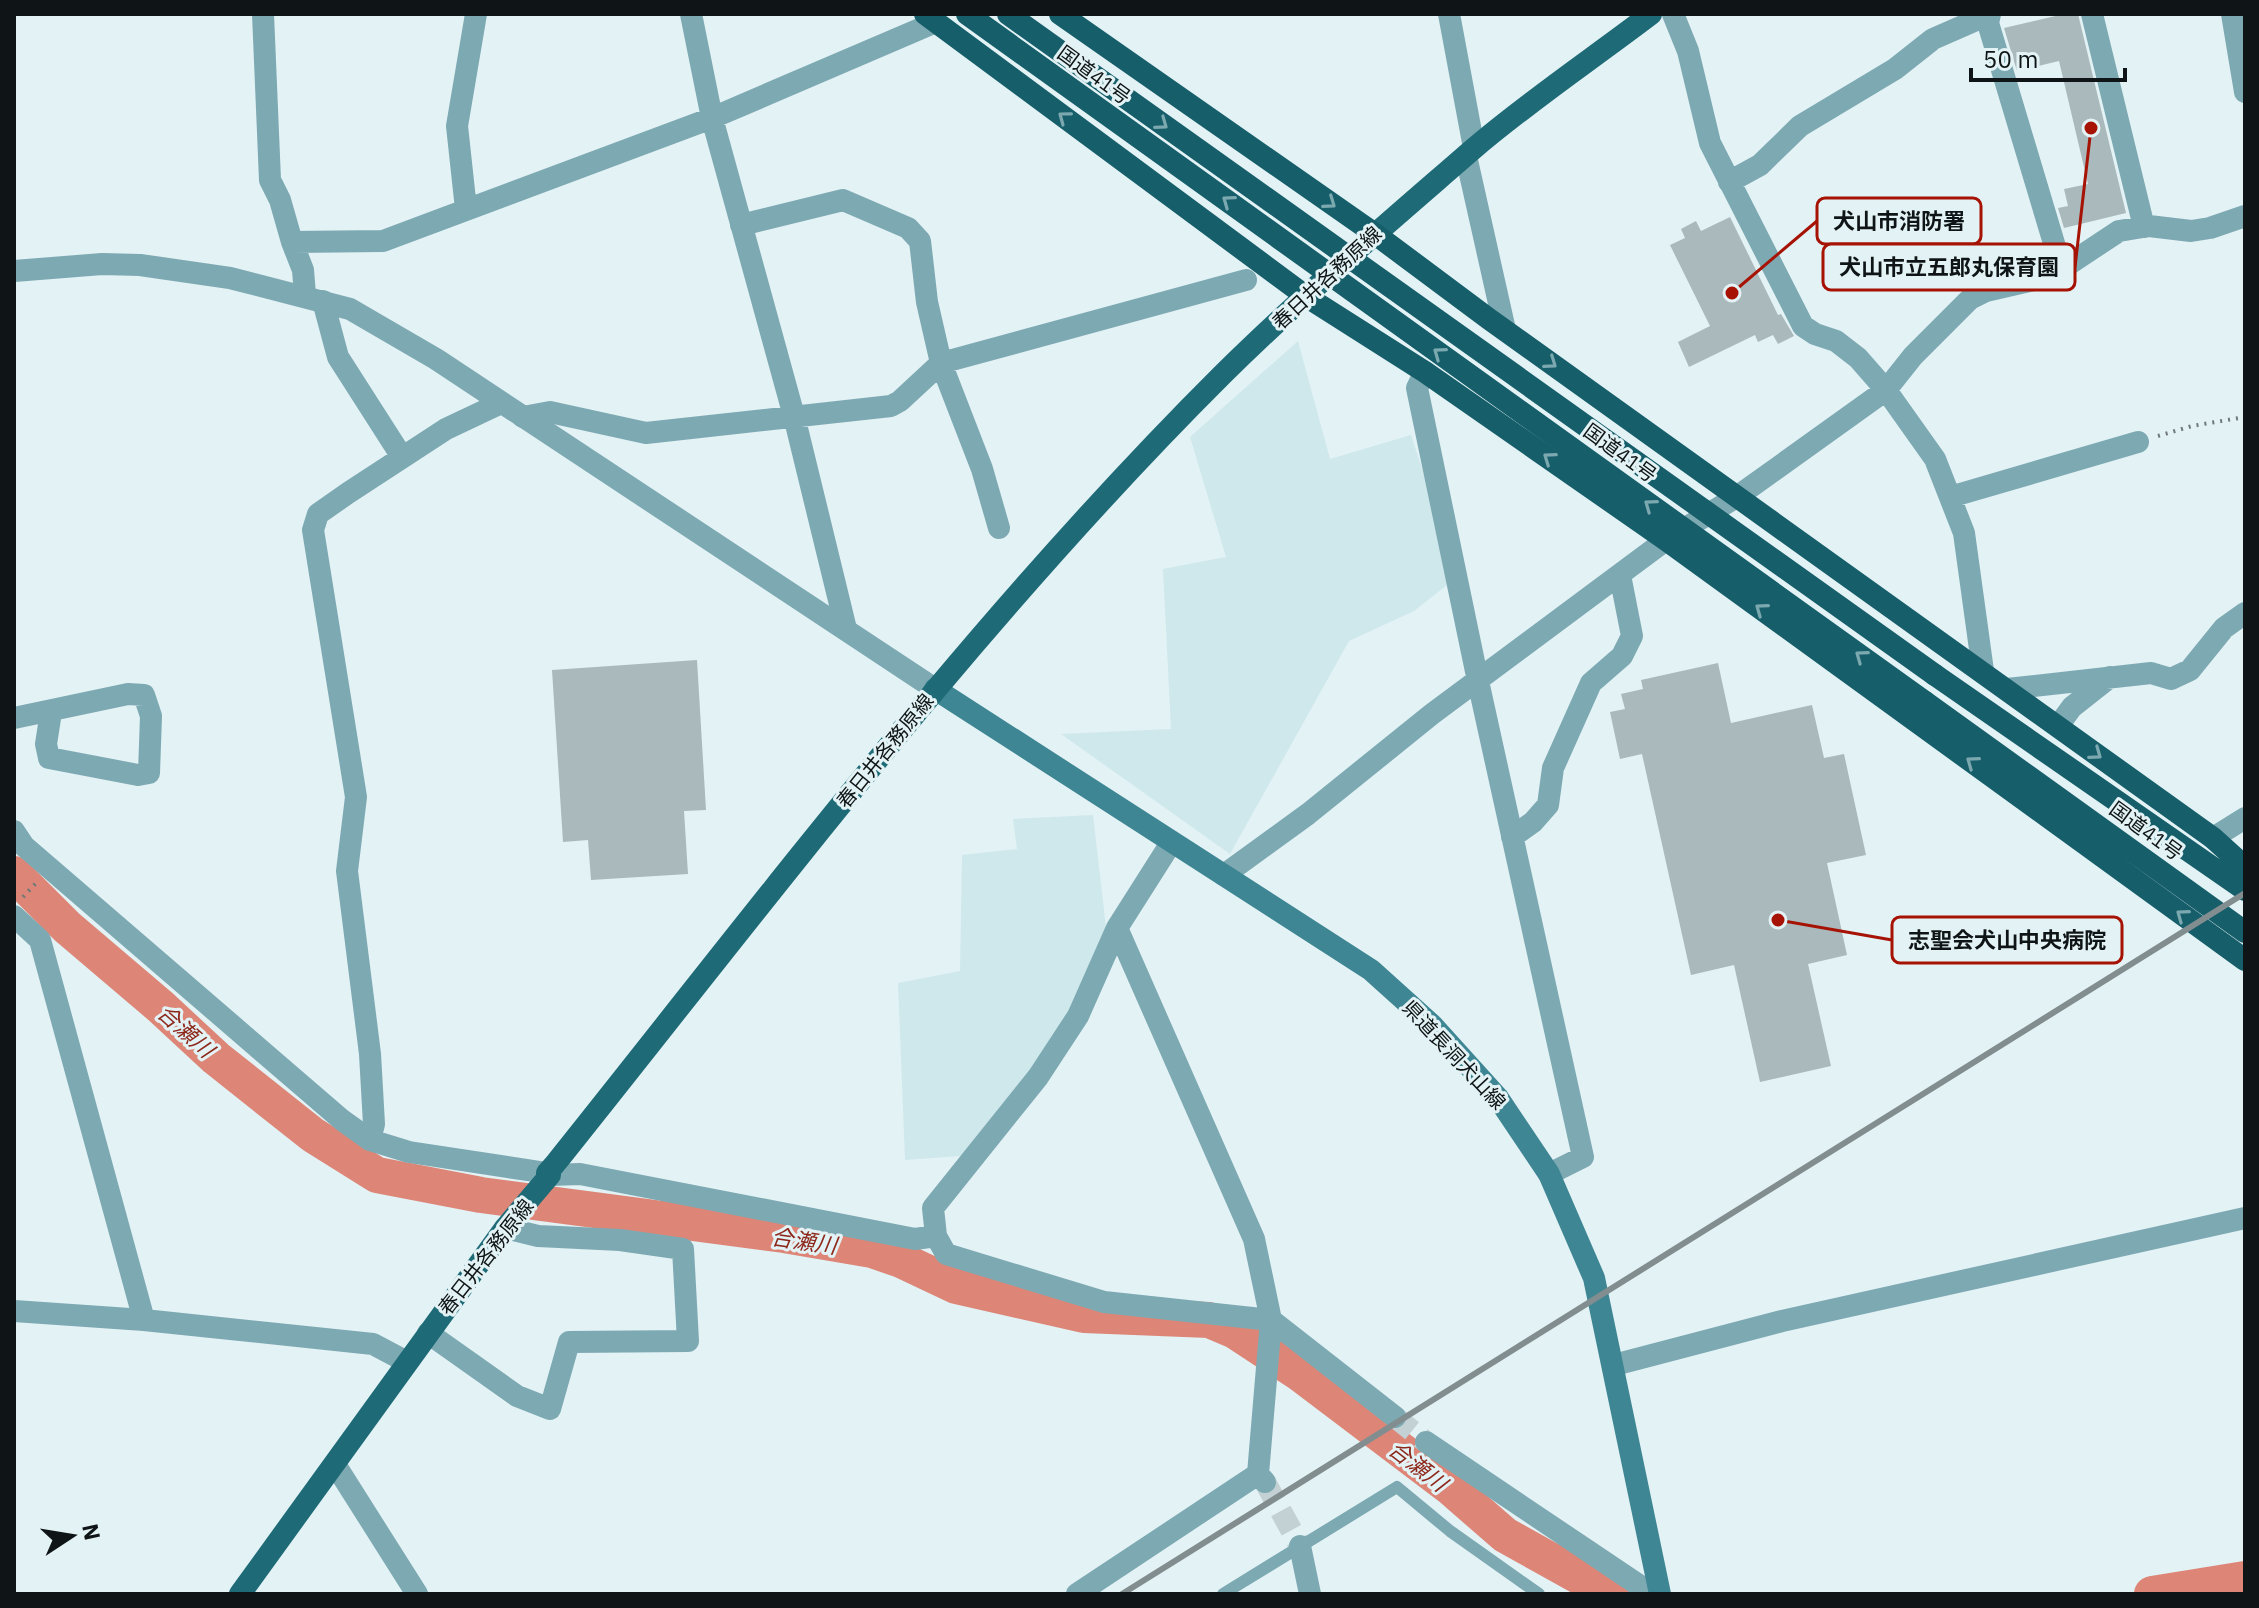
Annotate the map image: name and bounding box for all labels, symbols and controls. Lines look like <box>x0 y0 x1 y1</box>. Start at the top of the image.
scale bar <box>1971 32 2125 82</box>
street label: 国道41号 <box>1052 39 1136 110</box>
text: 50 m <box>1983 43 2038 75</box>
one-way arrow <box>1058 112 1073 127</box>
one-way arrow <box>1154 114 1168 129</box>
one-way arrow <box>1322 194 1336 209</box>
one-way arrow <box>1222 197 1236 211</box>
callout: 犬山市消防署 <box>1817 198 1981 244</box>
text: 犬山市消防署 <box>1833 206 1965 235</box>
street label: 春日井各務原線 <box>1266 220 1387 335</box>
callout: 犬山市立五郎丸保育園 <box>1823 244 2075 290</box>
text: 犬山市立五郎丸保育園 <box>1839 252 2059 281</box>
one-way arrow <box>1433 348 1448 363</box>
one-way arrow <box>1543 353 1557 368</box>
street label: 国道41号 <box>1578 417 1662 488</box>
one-way arrow <box>1544 453 1558 468</box>
one-way arrow <box>1645 500 1659 515</box>
one-way arrow <box>1756 604 1770 618</box>
one-way arrow <box>1856 652 1870 666</box>
street label: 春日井各務原線 <box>830 688 939 814</box>
one-way arrow <box>2088 744 2102 759</box>
one-way arrow <box>1966 757 1980 771</box>
street label: 国道41号 <box>2104 795 2188 866</box>
one-way arrow <box>2176 910 2191 924</box>
callout: 志聖会犬山中央病院 <box>1892 917 2122 963</box>
text: 志聖会犬山中央病院 <box>1908 925 2106 954</box>
street label: 県道長洞犬山線 <box>1397 994 1512 1115</box>
water label: 合瀬川 <box>152 998 222 1065</box>
street label: 春日井各務原線 <box>432 1193 539 1320</box>
water label: 合瀬川 <box>769 1222 841 1260</box>
water label: 合瀬川 <box>1383 1434 1455 1499</box>
north arrow <box>32 1496 112 1576</box>
text: N <box>76 1521 108 1543</box>

